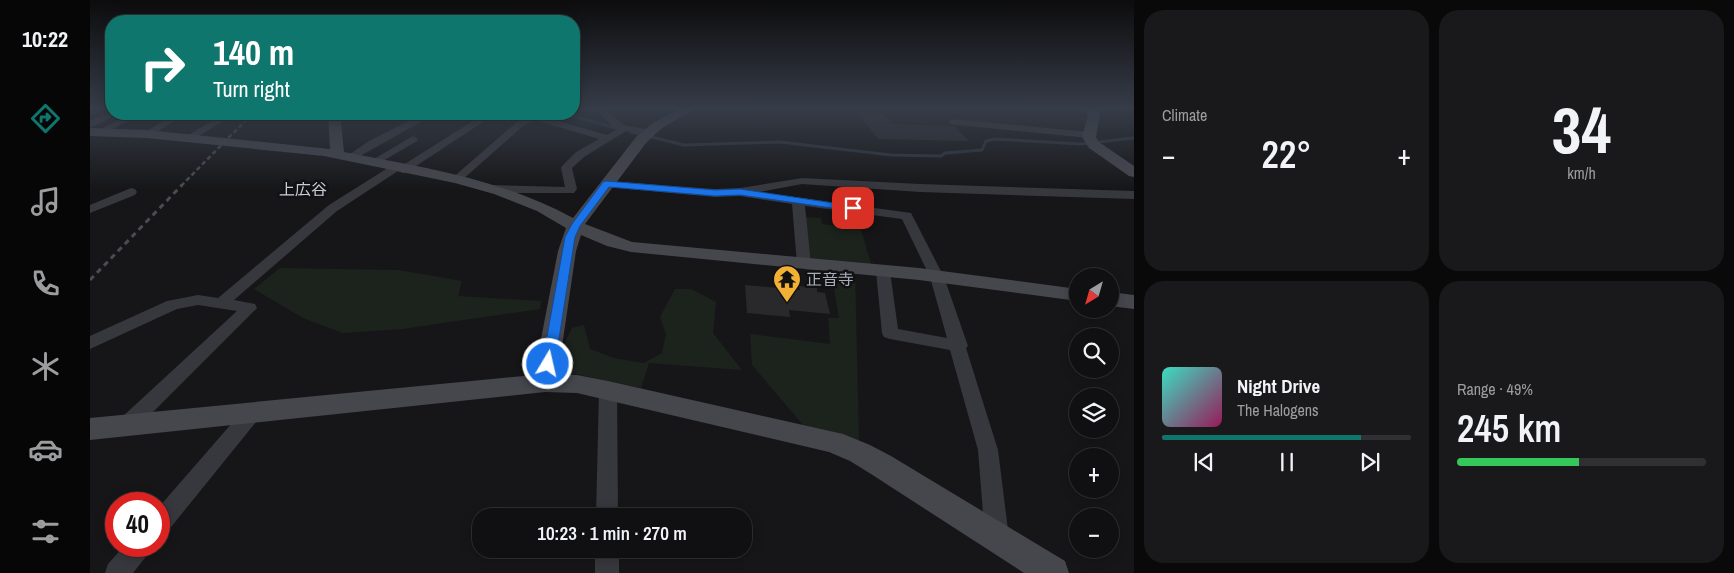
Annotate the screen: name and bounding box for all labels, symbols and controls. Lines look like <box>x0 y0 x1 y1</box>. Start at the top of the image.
text: 10:22 <box>22 24 68 54</box>
text: 140 m <box>213 29 294 76</box>
icon: right <box>130 35 195 100</box>
text: Turn right <box>213 74 290 104</box>
text: 34 <box>1552 86 1611 173</box>
icon: directions <box>28 101 63 136</box>
text: Climate <box>1162 104 1207 126</box>
text: 22° <box>1262 129 1311 180</box>
text: − <box>1162 136 1175 174</box>
text: + <box>1398 136 1411 174</box>
text: km/h <box>1567 162 1596 184</box>
district label: 上広谷 <box>279 178 327 200</box>
icon: music <box>28 184 63 219</box>
pin <box>832 187 874 229</box>
icon: arrive <box>839 194 867 222</box>
temple icon: 正音寺 <box>772 264 802 303</box>
icon: phone <box>28 266 63 301</box>
place label: 正音寺 <box>806 268 854 290</box>
north arrow <box>1069 268 1119 318</box>
map controls <box>1069 268 1119 558</box>
button: search <box>1069 328 1119 378</box>
position arrow <box>521 337 573 389</box>
icon: climate <box>28 349 63 384</box>
text: Night Drive <box>1237 373 1320 399</box>
text: Range · 49% <box>1457 378 1533 400</box>
button: layers <box>1069 388 1119 438</box>
text: The Halogens <box>1237 399 1319 421</box>
text: 245 km <box>1457 403 1561 454</box>
icon: car <box>28 432 63 467</box>
button: + <box>1069 448 1119 498</box>
icon: previous <box>1190 448 1218 476</box>
icon: pause <box>1273 448 1301 476</box>
icon: next <box>1356 448 1384 476</box>
speed limit sign: 40 <box>105 492 170 557</box>
button: − <box>1069 508 1119 558</box>
icon: filters <box>28 514 63 549</box>
text: 10:23 · 1 min · 270 m <box>537 520 687 546</box>

